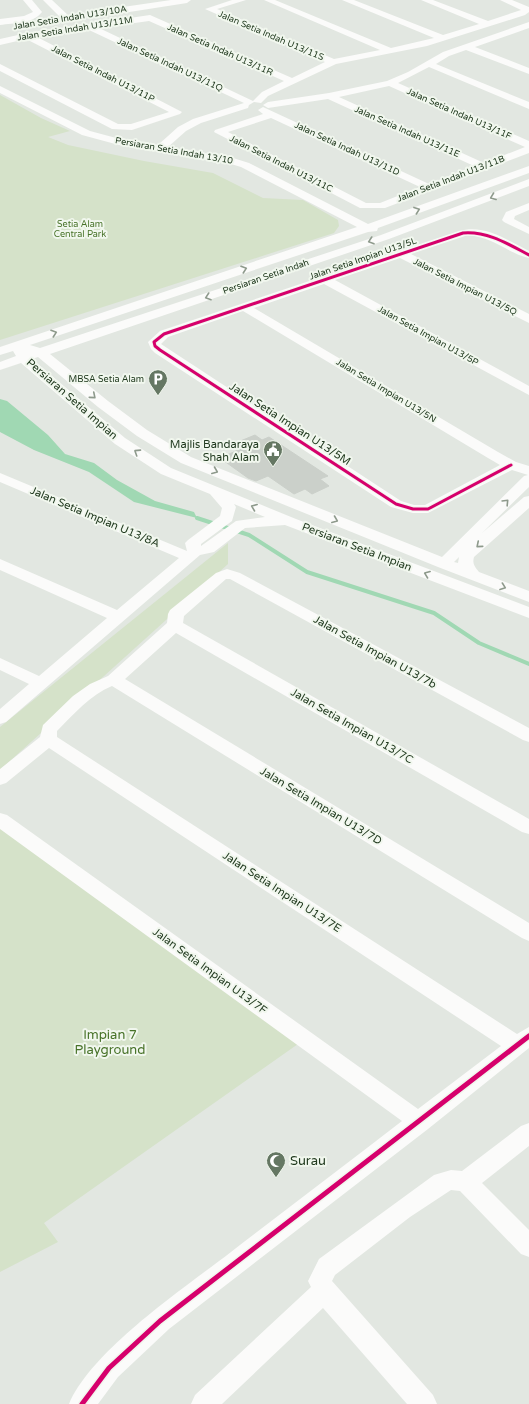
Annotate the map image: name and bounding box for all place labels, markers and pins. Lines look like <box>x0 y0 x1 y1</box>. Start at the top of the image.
parking icon: MBSA Setia Alam <box>147 368 169 396</box>
place label: MBSA Setia Alam <box>69 374 144 385</box>
place label: Majlis Bandaraya Shah Alam <box>170 438 259 464</box>
public building icon: Majlis Bandaraya Shah Alam <box>262 439 284 467</box>
mosque icon: Surau <box>265 1150 287 1178</box>
place label: Surau <box>290 1153 326 1169</box>

